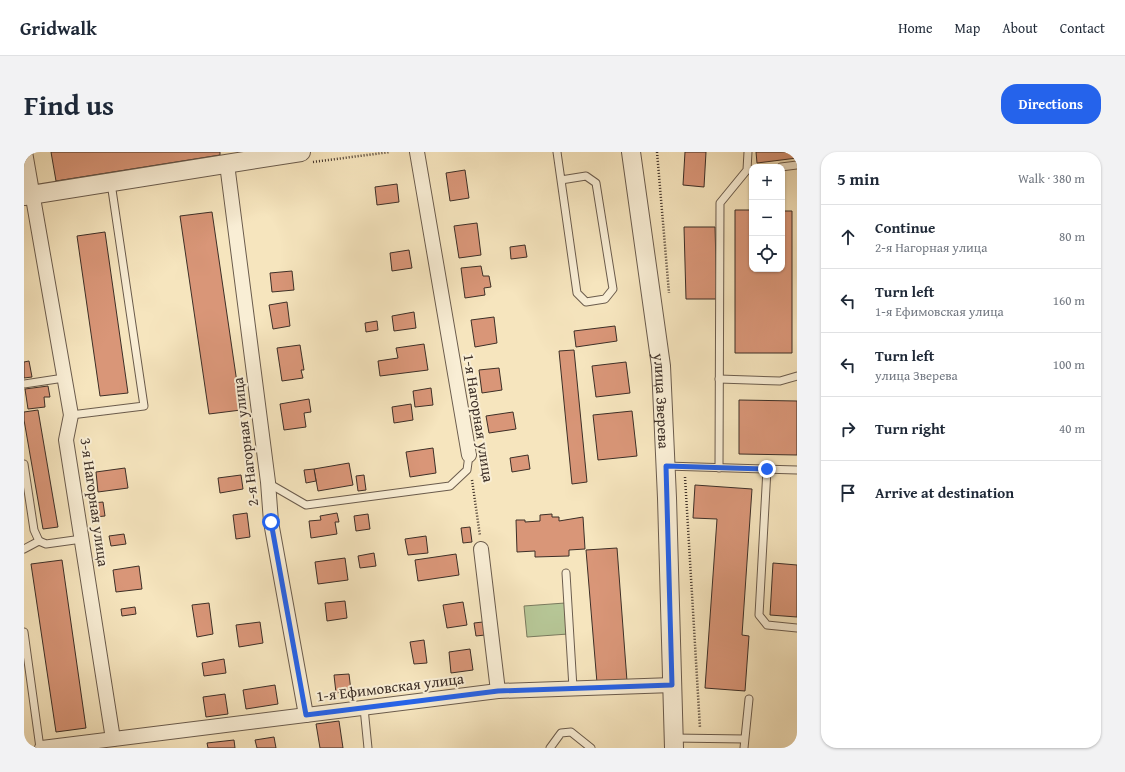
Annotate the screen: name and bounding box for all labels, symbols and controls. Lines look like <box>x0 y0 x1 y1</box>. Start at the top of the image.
text: Gridwalk <box>20 14 97 42</box>
text: Home <box>898 18 933 38</box>
text: Map <box>955 18 980 38</box>
text: About <box>1002 18 1038 38</box>
text: Contact <box>1060 18 1105 38</box>
text: Find us <box>24 84 114 125</box>
button: Directions <box>1001 84 1101 124</box>
map controls <box>749 164 785 272</box>
button: + <box>749 164 785 200</box>
text: 5 min <box>837 166 879 191</box>
text: Walk · 380 m <box>1018 169 1085 188</box>
button: − <box>749 200 785 236</box>
text: Continue <box>875 217 936 238</box>
icon: ahead <box>837 226 859 248</box>
text: 80 m <box>1059 227 1085 246</box>
button: locate <box>749 236 785 272</box>
text: 2-я Нагорная улица <box>875 238 987 257</box>
text: Turn left <box>875 281 934 302</box>
icon: left <box>837 290 859 312</box>
text: 160 m <box>1053 291 1085 310</box>
text: 1-я Ефимовская улица <box>875 302 1004 321</box>
text: Turn left <box>875 345 934 366</box>
street label: улица Зверева <box>649 351 675 450</box>
street label: 1-я Нагорная улица <box>458 352 500 485</box>
icon: left <box>837 354 859 376</box>
text: 100 m <box>1053 355 1085 374</box>
text: улица Зверева <box>875 366 958 385</box>
street label: 2-я Нагорная улица <box>227 376 263 508</box>
icon: right <box>837 418 859 440</box>
text: Turn right <box>875 418 946 439</box>
text: 40 m <box>1059 419 1085 438</box>
street label: 3-я Нагорная улица <box>76 436 115 569</box>
route end <box>758 460 776 478</box>
icon: arrive <box>837 482 859 504</box>
text: Arrive at destination <box>875 482 1014 503</box>
route start <box>262 513 280 531</box>
street label: 1-я Ефимовская улица <box>315 667 466 706</box>

